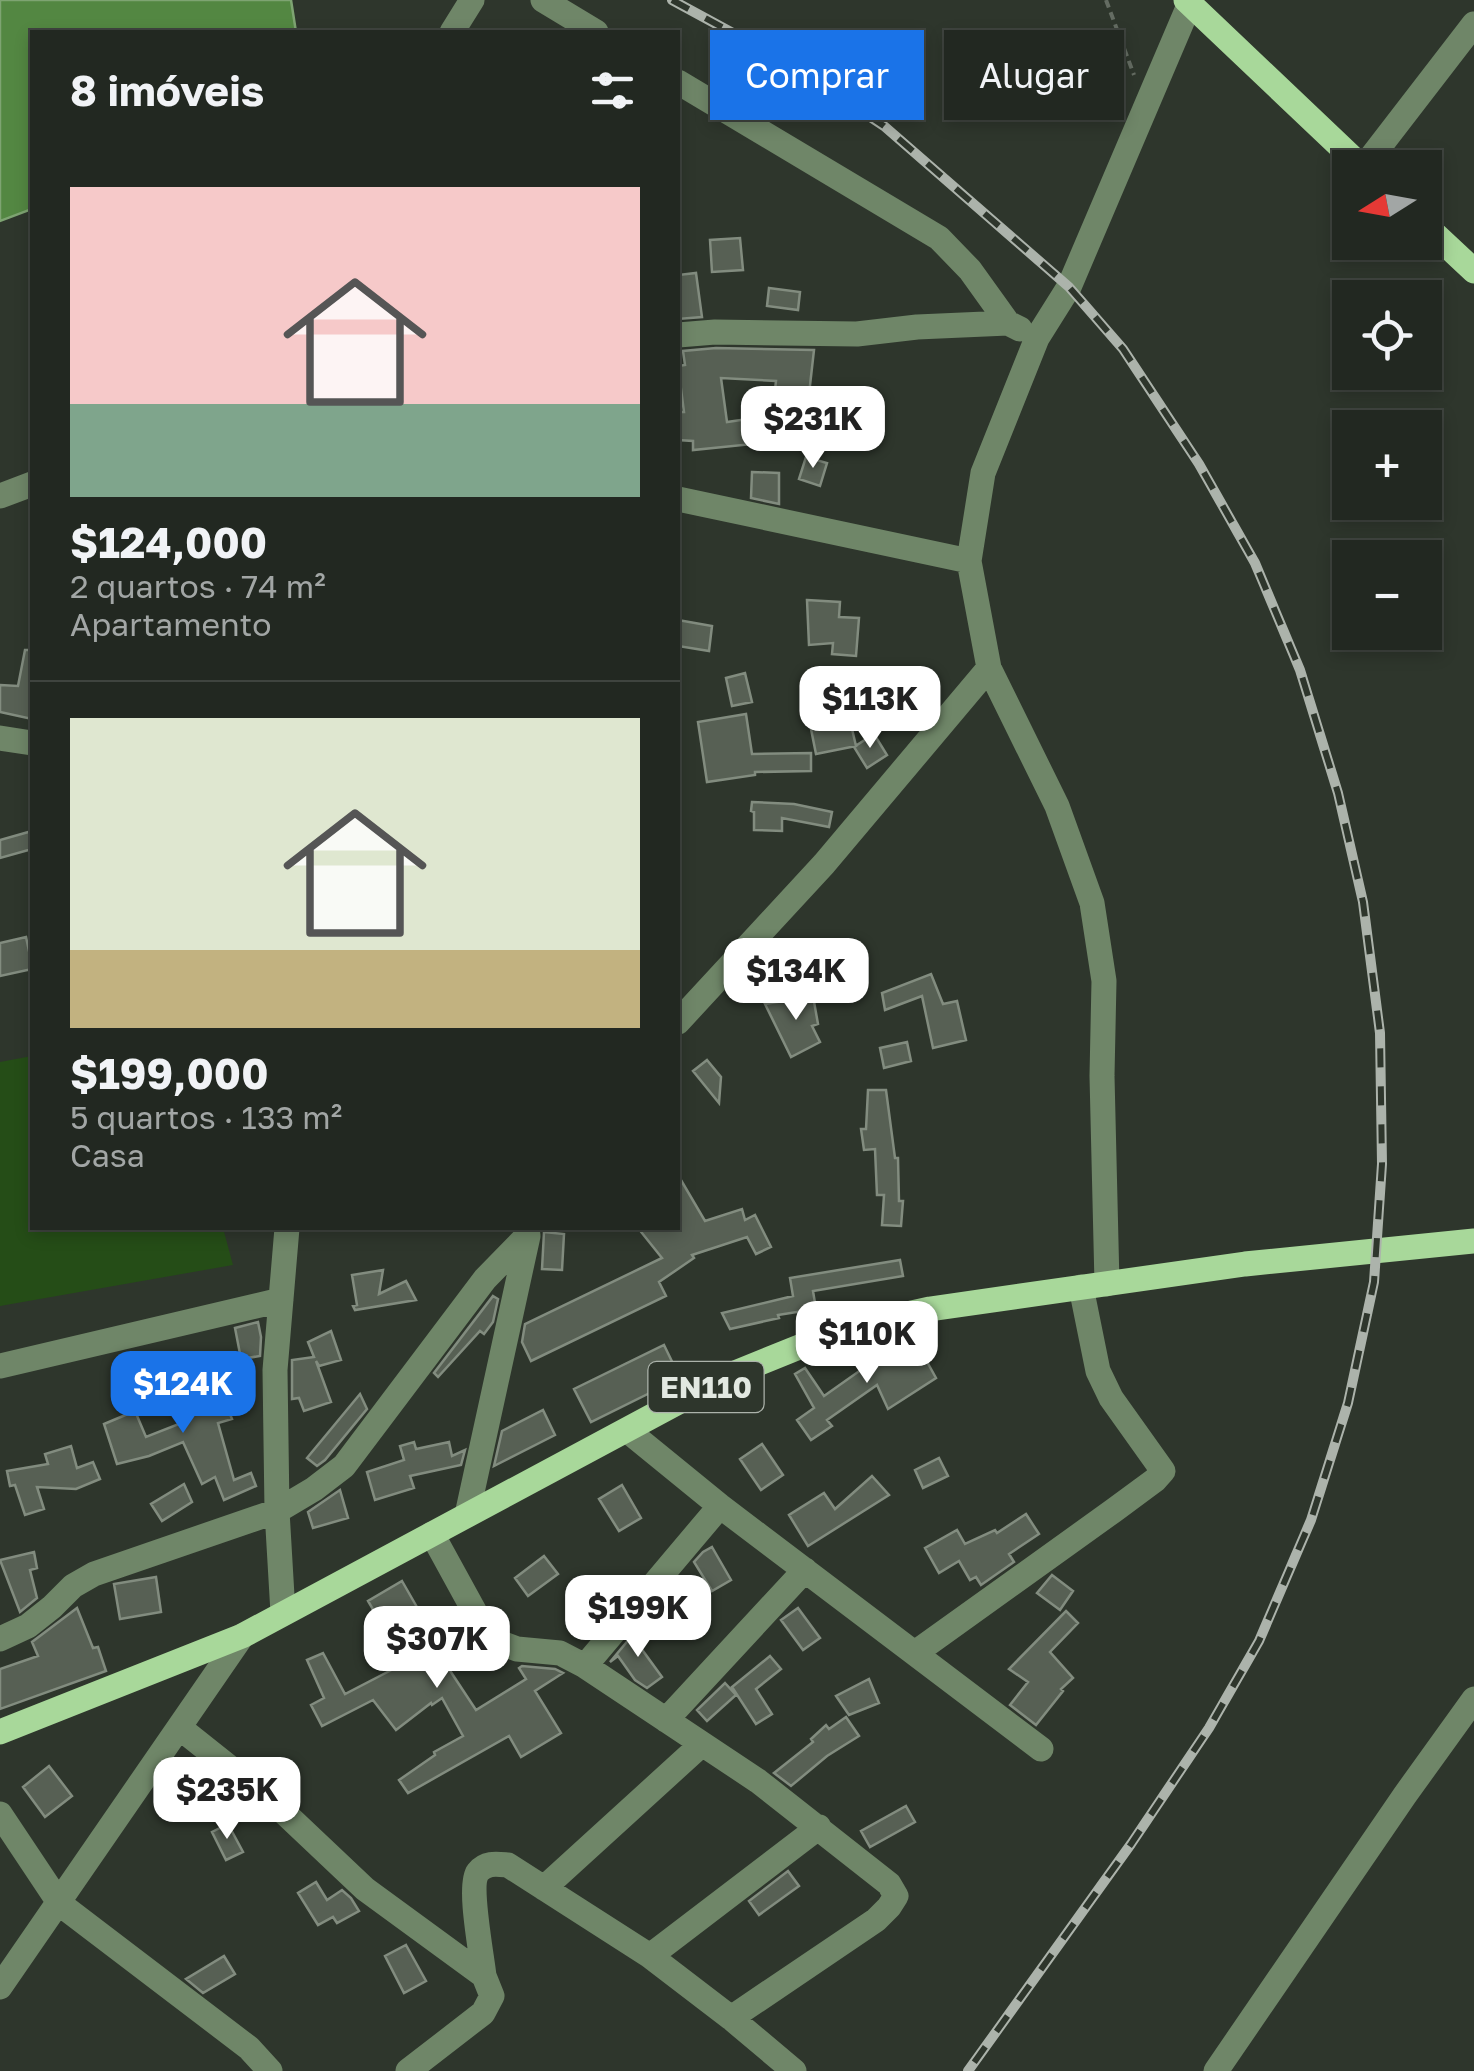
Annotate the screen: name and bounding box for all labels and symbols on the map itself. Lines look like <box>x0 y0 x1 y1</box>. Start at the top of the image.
north arrow <box>1332 150 1442 260</box>
pin: $231K <box>743 386 883 471</box>
pin: $113K <box>800 666 940 751</box>
pin: $134K <box>726 938 866 1023</box>
pin: $110K <box>797 1301 937 1386</box>
pin: $124K <box>113 1351 253 1436</box>
road number: EN110 <box>648 1362 764 1412</box>
pin: $199K <box>568 1575 708 1660</box>
pin: $307K <box>367 1606 507 1691</box>
pin: $235K <box>157 1757 297 1842</box>

